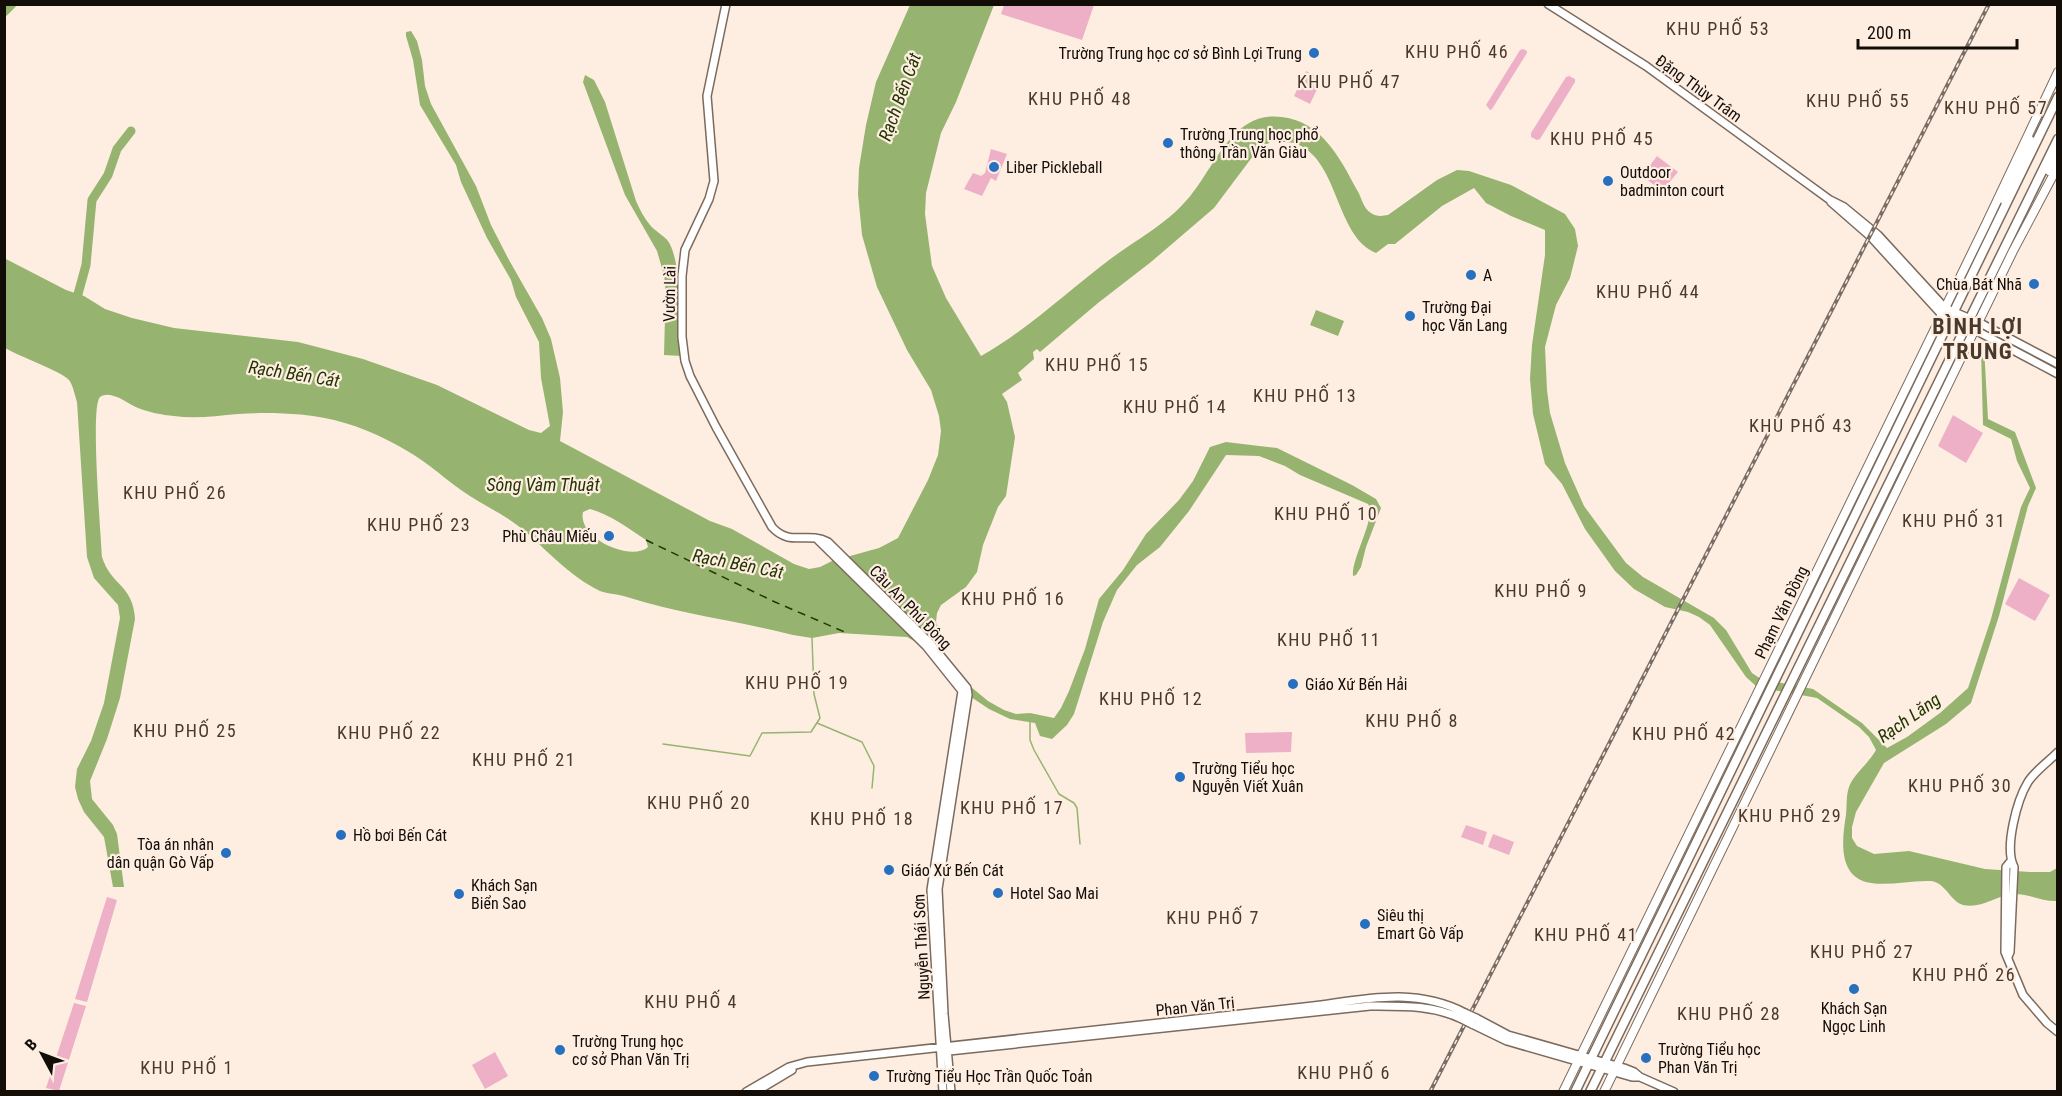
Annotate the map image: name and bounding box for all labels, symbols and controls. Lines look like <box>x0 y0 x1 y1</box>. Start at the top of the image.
scale bar <box>1858 12 2017 50</box>
district label: KHU PHỐ 53 <box>1666 16 1770 39</box>
text: 200 m <box>1867 22 1911 43</box>
district label: KHU PHỐ 46 <box>1405 39 1509 62</box>
place label: Trường Trung học cơ sở Bình Lợi Trung <box>1059 44 1302 63</box>
marker: Trường Trung học cơ sở Bình Lợi Trung <box>1307 46 1321 60</box>
water label: Rạch Bến Cát <box>874 49 925 144</box>
street label: Đặng Thùy Trâm <box>1652 51 1745 126</box>
district label: KHU PHỐ 47 <box>1297 69 1401 92</box>
district label: KHU PHỐ 48 <box>1028 86 1132 109</box>
district label: KHU PHỐ 55 <box>1806 88 1910 111</box>
district label: KHU PHỐ 57 <box>1944 95 2048 118</box>
place label: Trường Trung học phổ thông Trần Văn Giàu <box>1180 125 1319 162</box>
district label: KHU PHỐ 45 <box>1550 126 1654 149</box>
marker: Trường Trung học phổ thông Trần Văn Giàu <box>1161 136 1175 150</box>
place label: Liber Pickleball <box>1006 158 1102 177</box>
marker: Liber Pickleball <box>987 160 1001 174</box>
place label: Outdoor badminton court <box>1620 163 1724 200</box>
marker: Outdoor badminton court <box>1601 174 1615 188</box>
street label: Vườn Lài <box>660 266 679 322</box>
place label: A <box>1483 266 1492 285</box>
marker: A <box>1464 268 1478 282</box>
place label: Chùa Bát Nhã <box>1936 275 2022 294</box>
marker: Chùa Bát Nhã <box>2027 277 2041 291</box>
district label: KHU PHỐ 44 <box>1596 279 1700 302</box>
place label: Trường Đại học Văn Lang <box>1422 298 1507 335</box>
marker: Trường Đại học Văn Lang <box>1403 309 1417 323</box>
district label: BÌNH LỢI TRUNG <box>1932 314 2024 364</box>
district label: KHU PHỐ 15 <box>1045 352 1149 375</box>
water label: Rạch Bến Cát <box>247 356 342 391</box>
district label: KHU PHỐ 13 <box>1253 383 1357 406</box>
district label: KHU PHỐ 14 <box>1123 394 1227 417</box>
district label: KHU PHỐ 43 <box>1749 413 1853 436</box>
water label: Sông Vàm Thuật <box>486 474 600 495</box>
district label: KHU PHỐ 26 <box>123 480 227 503</box>
district label: KHU PHỐ 10 <box>1274 501 1378 524</box>
district label: KHU PHỐ 31 <box>1902 508 2006 531</box>
district label: KHU PHỐ 23 <box>367 512 471 535</box>
place label: Phù Châu Miếu <box>502 527 597 546</box>
marker: Phù Châu Miếu <box>602 529 616 543</box>
water label: Rạch Bến Cát <box>691 544 786 583</box>
street label: Cầu An Phú Đông <box>866 561 956 653</box>
street label: Phạm Văn Đồng <box>1751 563 1812 662</box>
district label: KHU PHỐ 9 <box>1494 578 1588 601</box>
district label: KHU PHỐ 16 <box>961 586 1065 609</box>
district label: KHU PHỐ 11 <box>1277 627 1381 650</box>
district label: KHU PHỐ 19 <box>745 670 849 693</box>
place label: Giáo Xứ Bến Hải <box>1305 675 1408 694</box>
marker: Giáo Xứ Bến Hải <box>1286 677 1300 691</box>
district label: KHU PHỐ 12 <box>1099 686 1203 709</box>
water label: Rạch Lăng <box>1873 688 1945 747</box>
district label: KHU PHỐ 8 <box>1365 708 1459 731</box>
district label: KHU PHỐ 25 <box>133 718 237 741</box>
district label: KHU PHỐ 22 <box>337 720 441 743</box>
district label: KHU PHỐ 42 <box>1632 721 1736 744</box>
district label: KHU PHỐ 21 <box>472 747 576 770</box>
place label: Trường Tiểu học Nguyễn Viết Xuân <box>1192 759 1303 796</box>
marker: Trường Tiểu học Nguyễn Viết Xuân <box>1173 770 1187 784</box>
district label: KHU PHỐ 30 <box>1908 773 2012 796</box>
district label: KHU PHỐ 20 <box>647 790 751 813</box>
district label: KHU PHỐ 17 <box>960 795 1064 818</box>
district label: KHU PHỐ 29 <box>1738 803 1842 826</box>
district label: KHU PHỐ 18 <box>810 806 914 829</box>
place label: Hồ bơi Bến Cát <box>353 826 447 845</box>
marker: Hồ bơi Bến Cát <box>334 828 348 842</box>
place label: Tòa án nhân dân quận Gò Vấp <box>107 835 214 872</box>
marker: Tòa án nhân dân quận Gò Vấp <box>219 846 233 860</box>
place label: Giáo Xứ Bến Cát <box>901 861 1004 880</box>
marker: Giáo Xứ Bến Cát <box>882 863 896 877</box>
place label: Khách Sạn Biển Sao <box>471 876 538 913</box>
place label: Hotel Sao Mai <box>1010 884 1099 903</box>
marker: Hotel Sao Mai <box>991 886 1005 900</box>
marker: Khách Sạn Biển Sao <box>452 887 466 901</box>
street label: Nguyễn Thái Sơn <box>909 894 934 1000</box>
district label: KHU PHỐ 7 <box>1166 905 1260 928</box>
place label: Siêu thị Emart Gò Vấp <box>1377 906 1464 943</box>
marker: Siêu thị Emart Gò Vấp <box>1358 917 1372 931</box>
district label: KHU PHỐ 41 <box>1534 922 1638 945</box>
district label: KHU PHỐ 27 <box>1810 939 1914 962</box>
district label: KHU PHỐ 26 <box>1912 962 2016 985</box>
marker: Khách Sạn Ngọc Linh <box>1847 982 1861 996</box>
district label: KHU PHỐ 4 <box>644 989 738 1012</box>
street label: Phan Văn Trị <box>1155 993 1236 1020</box>
place label: Khách Sạn Ngọc Linh <box>1821 999 1887 1036</box>
district label: KHU PHỐ 28 <box>1677 1001 1781 1024</box>
north arrow <box>12 1024 72 1084</box>
place label: Trường Trung học cơ sở Phan Văn Trị <box>572 1032 690 1069</box>
text: B <box>21 1035 41 1054</box>
place label: Trường Tiểu học Phan Văn Trị <box>1658 1040 1761 1077</box>
marker: Trường Trung học cơ sở Phan Văn Trị <box>553 1043 567 1057</box>
marker: Trường Tiểu học Phan Văn Trị <box>1639 1051 1653 1065</box>
district label: KHU PHỐ 1 <box>140 1055 234 1078</box>
district label: KHU PHỐ 6 <box>1297 1060 1391 1083</box>
place label: Trường Tiểu Học Trần Quốc Toản <box>886 1067 1093 1086</box>
marker: Trường Tiểu Học Trần Quốc Toản <box>867 1069 881 1083</box>

